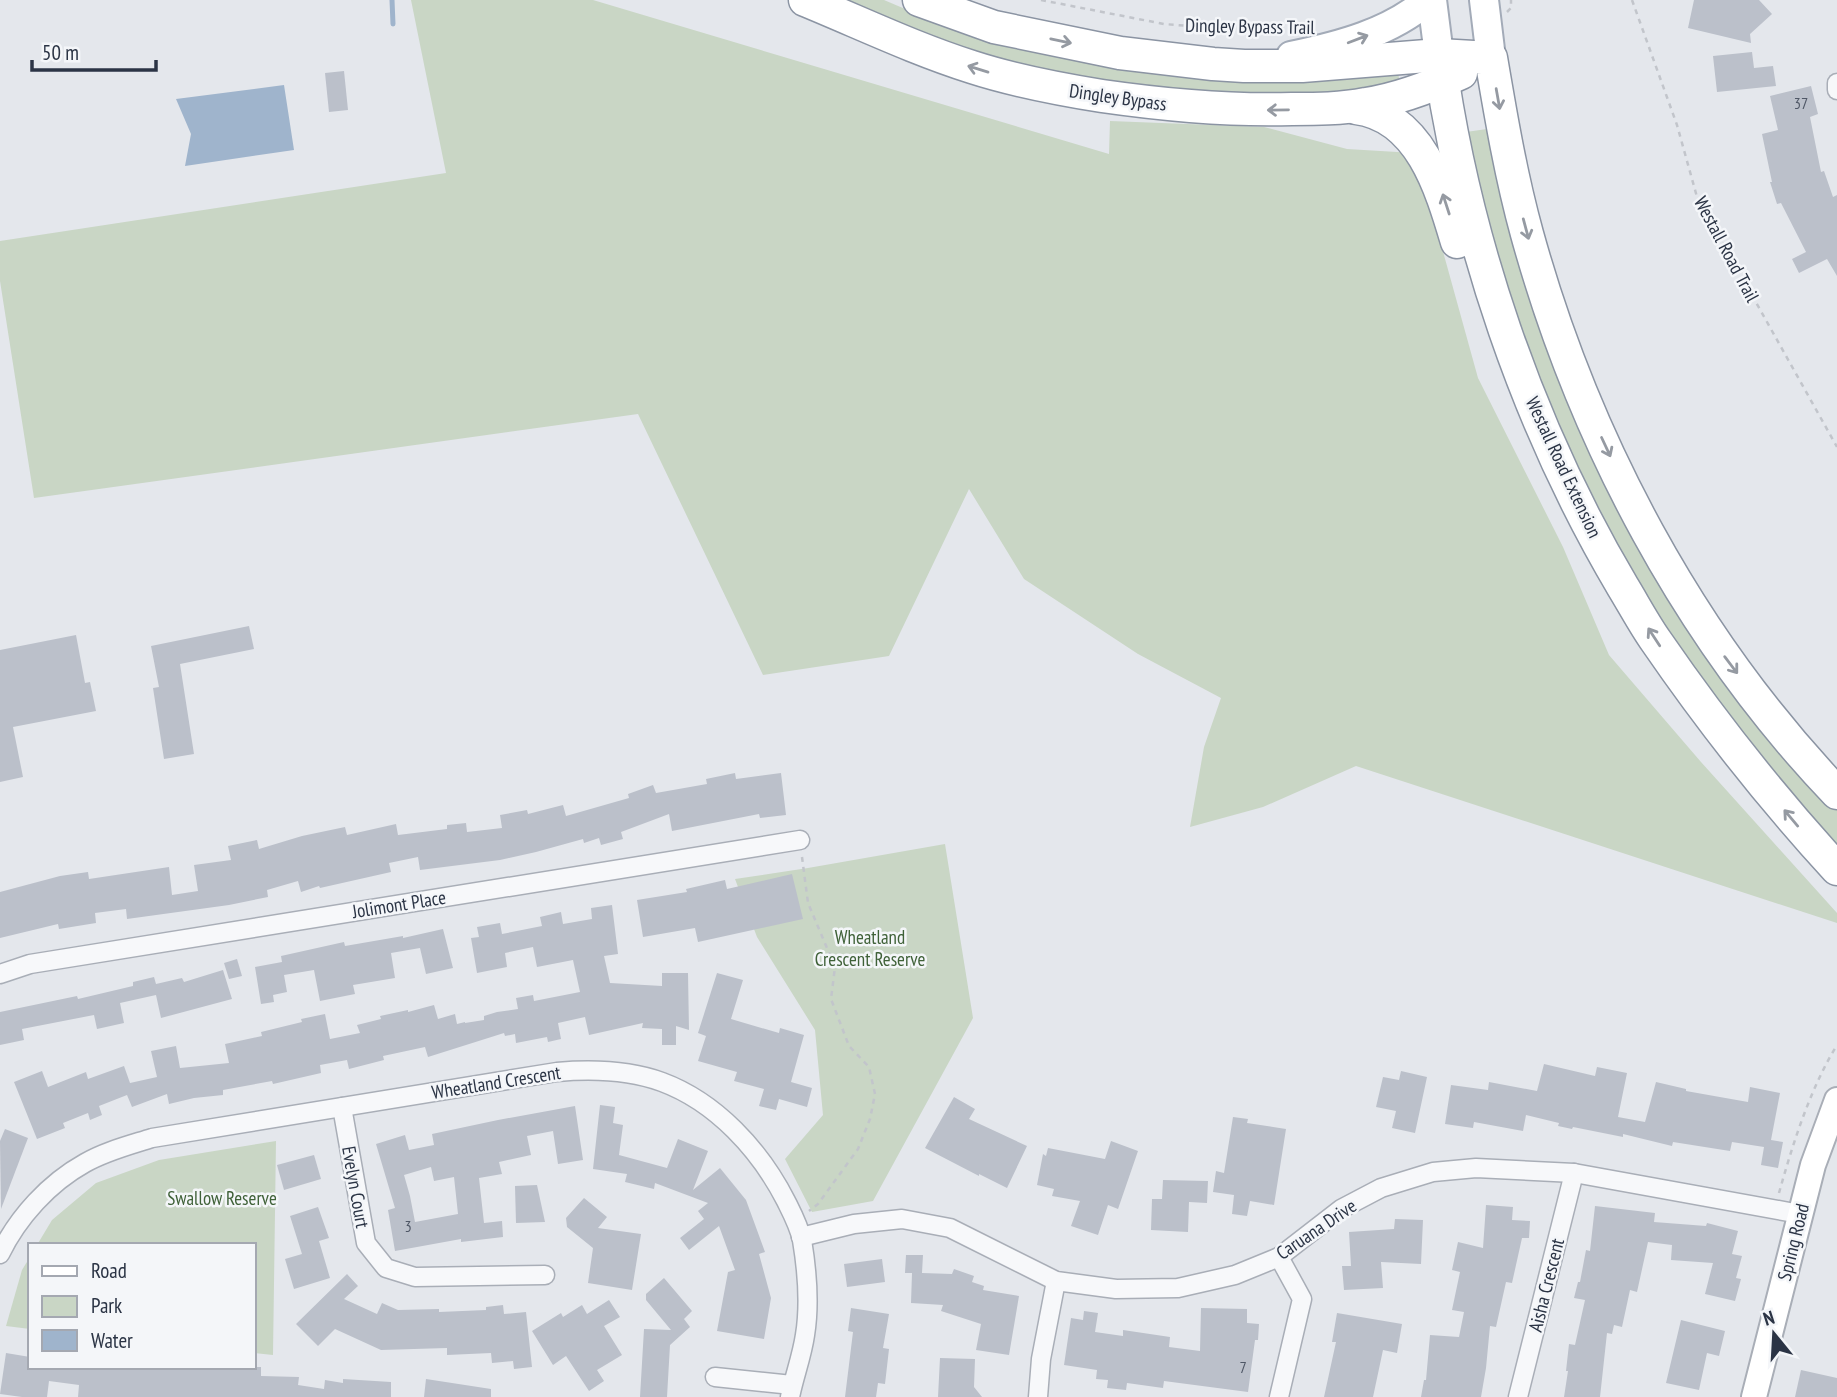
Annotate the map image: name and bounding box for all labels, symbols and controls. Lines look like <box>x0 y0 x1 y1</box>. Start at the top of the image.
street label: Dingley Bypass Trail <box>1185 13 1316 39</box>
scale bar <box>32 28 156 72</box>
one-way arrow <box>1346 31 1368 44</box>
one-way arrow <box>1049 35 1072 48</box>
text: 50 m <box>42 39 79 66</box>
one-way arrow <box>967 61 989 74</box>
street label: Dingley Bypass <box>1068 78 1168 116</box>
one-way arrow <box>1492 87 1505 110</box>
house number: 37 <box>1794 93 1808 113</box>
one-way arrow <box>1267 103 1290 116</box>
street label: Westall Road Trail <box>1689 192 1765 306</box>
one-way arrow <box>1438 194 1451 216</box>
one-way arrow <box>1520 218 1533 240</box>
street label: Westall Road Extension <box>1521 393 1607 541</box>
one-way arrow <box>1600 436 1613 457</box>
one-way arrow <box>1647 628 1661 647</box>
one-way arrow <box>1724 655 1738 674</box>
one-way arrow <box>1783 810 1799 828</box>
street label: Jolimont Place <box>350 885 448 923</box>
park label: Wheatland Crescent Reserve <box>815 925 926 971</box>
street label: Wheatland Crescent <box>430 1060 563 1104</box>
street label: Evelyn Court <box>337 1144 375 1231</box>
park label: Swallow Reserve <box>167 1186 277 1210</box>
street label: Caruana Drive <box>1271 1193 1361 1265</box>
street label: Spring Road <box>1772 1201 1814 1283</box>
house number: 3 <box>404 1216 412 1236</box>
street label: Aisha Crescent <box>1523 1235 1569 1334</box>
legend <box>28 1243 256 1369</box>
text: Road <box>91 1257 127 1284</box>
text: Park <box>91 1292 122 1319</box>
north arrow <box>1739 1299 1809 1369</box>
text: N <box>1760 1305 1777 1331</box>
text: Water <box>91 1327 133 1354</box>
house number: 7 <box>1239 1357 1247 1377</box>

